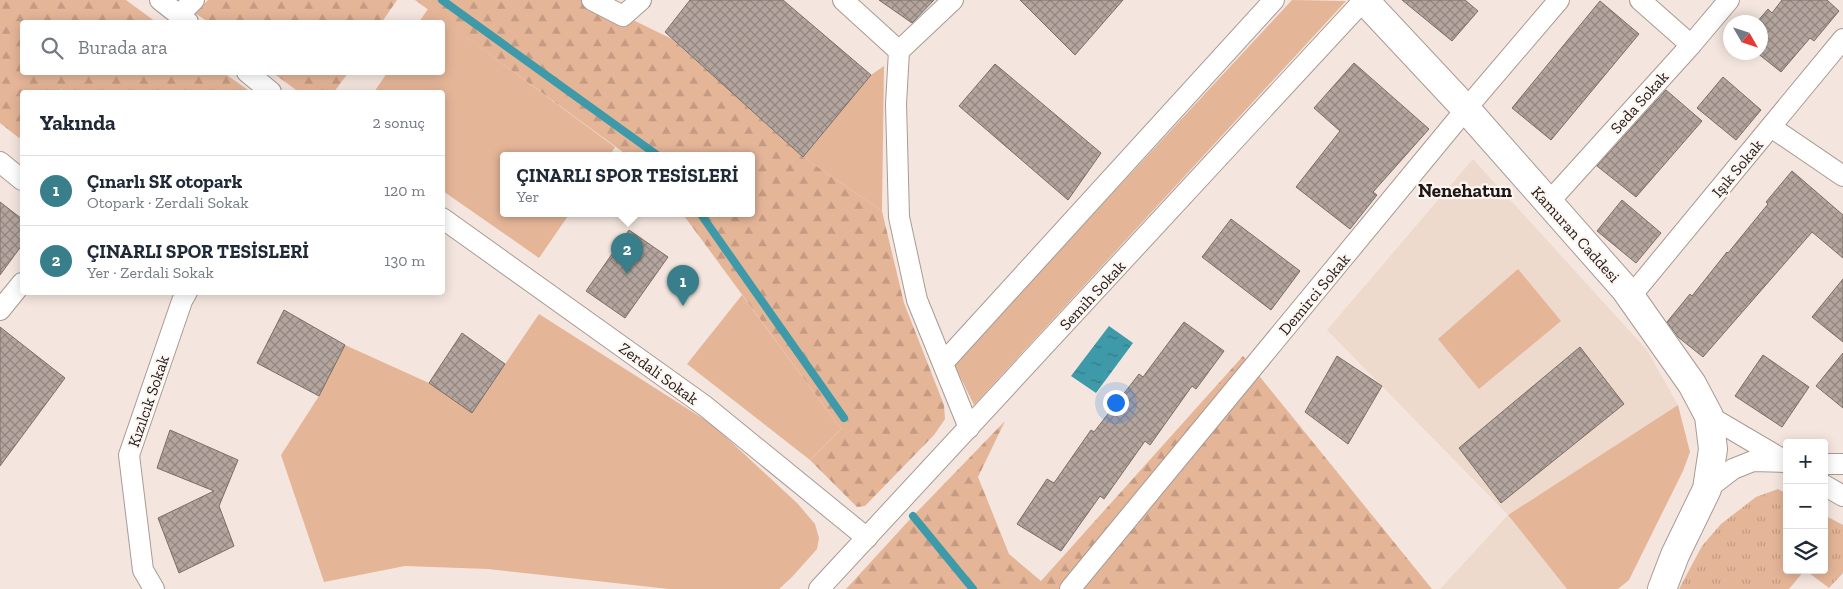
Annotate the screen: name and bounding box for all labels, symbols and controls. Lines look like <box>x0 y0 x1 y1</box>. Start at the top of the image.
north arrow <box>1723 15 1768 60</box>
search box <box>20 20 445 75</box>
icon: search <box>38 34 66 62</box>
text: Burada ara <box>78 36 168 59</box>
street label: Seda Sokak <box>1606 67 1673 137</box>
text: Yakında <box>40 110 116 135</box>
text: 2 sonuç <box>372 113 425 132</box>
street label: Işık Sokak <box>1708 135 1767 201</box>
popup <box>500 152 755 217</box>
text: ÇINARLI SPOR TESİSLERİ <box>517 164 738 187</box>
text: Çınarlı SK otopark <box>87 170 242 193</box>
district label: Nenehatun <box>1418 179 1513 202</box>
text: 1 <box>53 181 59 200</box>
text: 120 m <box>384 181 425 200</box>
street label: Kamuran Caddesi <box>1528 182 1624 287</box>
text: Yer <box>517 187 539 206</box>
text: Otopark · Zerdali Sokak <box>87 193 249 212</box>
pin: 2 <box>611 233 643 274</box>
text: ÇINARLI SPOR TESİSLERİ <box>87 240 309 263</box>
street label: Demirci Sokak <box>1275 249 1354 339</box>
text: 2 <box>52 251 60 270</box>
text: 130 m <box>384 251 425 270</box>
street label: Semih Sokak <box>1055 256 1130 334</box>
text: Yer · Zerdali Sokak <box>87 263 214 282</box>
pin: 1 <box>667 265 699 306</box>
street label: Zerdali Sokak <box>615 338 703 409</box>
street label: Kızılcık Sokak <box>124 352 173 450</box>
your location <box>1103 390 1129 416</box>
map controls <box>1783 439 1828 574</box>
button: + <box>1783 439 1828 484</box>
button: − <box>1783 484 1828 529</box>
button: layers <box>1783 529 1828 574</box>

